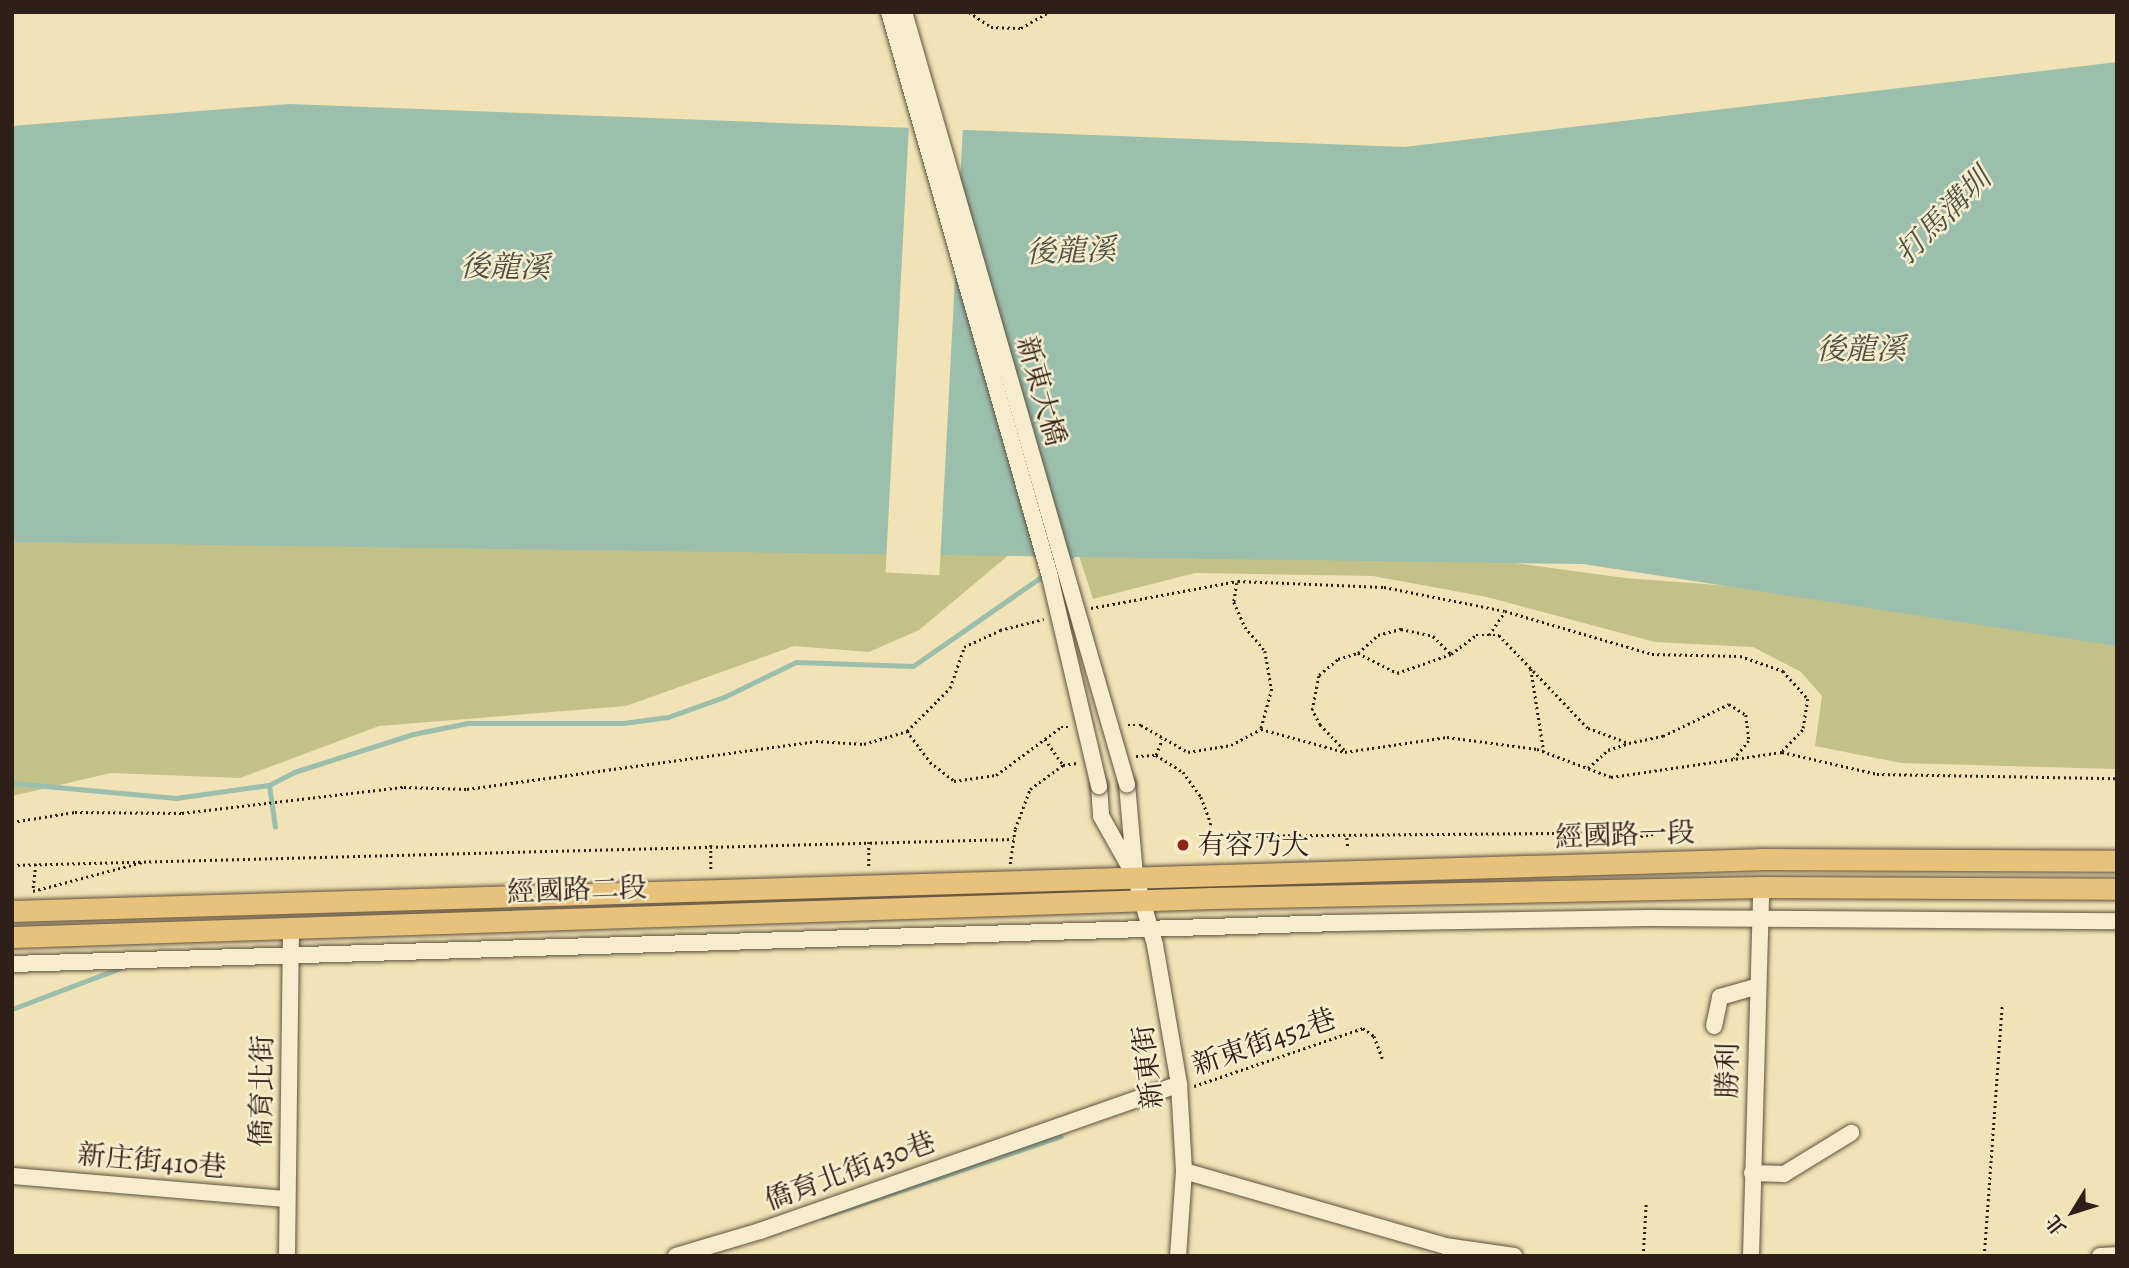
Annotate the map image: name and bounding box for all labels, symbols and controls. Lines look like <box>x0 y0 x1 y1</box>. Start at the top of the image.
water label: 打馬溝圳 <box>1888 161 1998 271</box>
water label: 後龍溪 <box>1025 231 1117 271</box>
water label: 後龍溪 <box>460 248 550 286</box>
water label: 後龍溪 <box>1816 331 1906 367</box>
street label: 新東大橋 <box>1009 333 1073 449</box>
street label: 經國路一段 <box>1554 816 1696 854</box>
place label: 有容乃大 <box>1197 828 1309 862</box>
marker: 有容乃大 <box>1175 837 1191 853</box>
street label: 經國路二段 <box>506 871 648 909</box>
street label: 新東街452巷 <box>1188 1002 1340 1082</box>
street label: 新東街 <box>1126 1023 1170 1111</box>
street label: 僑育北街 <box>244 1035 280 1147</box>
street label: 勝利 <box>1711 1043 1745 1099</box>
street label: 僑育北街430巷 <box>760 1125 940 1217</box>
street label: 新庄街410巷 <box>76 1138 228 1184</box>
north arrow <box>2038 1177 2108 1247</box>
text: 北 <box>2040 1209 2073 1240</box>

